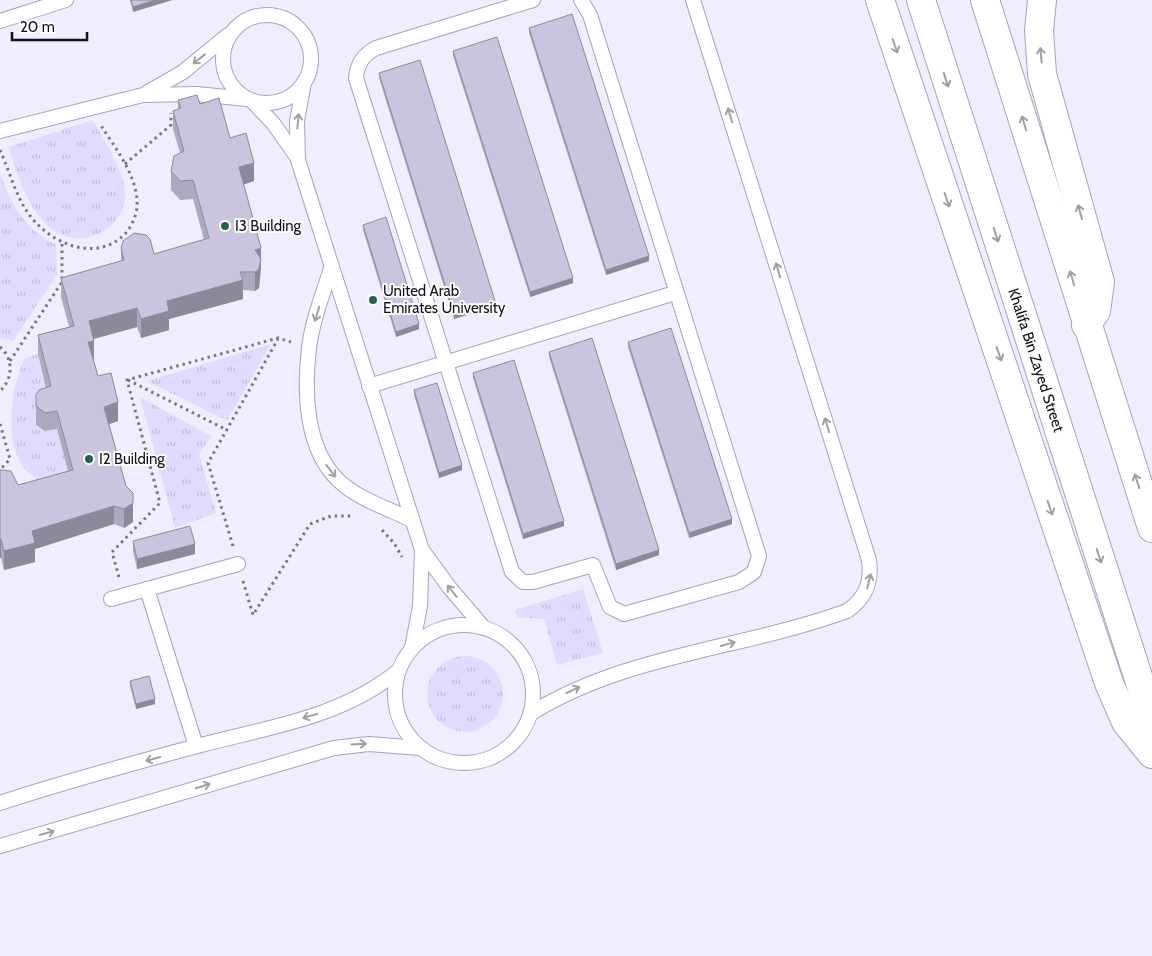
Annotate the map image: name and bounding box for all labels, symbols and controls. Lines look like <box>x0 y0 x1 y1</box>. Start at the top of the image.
scale bar <box>12 10 88 42</box>
text: 20 m <box>20 18 55 36</box>
one-way arrow <box>891 38 900 54</box>
one-way arrow <box>1036 47 1045 63</box>
one-way arrow <box>193 54 206 65</box>
one-way arrow <box>942 71 951 87</box>
one-way arrow <box>724 108 734 124</box>
one-way arrow <box>293 113 302 129</box>
one-way arrow <box>1018 115 1028 131</box>
one-way arrow <box>943 192 952 208</box>
one-way arrow <box>1075 204 1085 220</box>
place label: I3 Building <box>235 217 302 235</box>
marker: I3 Building <box>219 220 231 232</box>
one-way arrow <box>991 226 1001 242</box>
one-way arrow <box>773 263 783 279</box>
one-way arrow <box>1067 271 1076 286</box>
place label: United Arab Emirates University <box>383 282 506 317</box>
street label: Khalifa Bin Zayed Street <box>1004 286 1068 434</box>
marker: United Arab Emirates University <box>367 294 379 306</box>
one-way arrow <box>311 306 321 322</box>
one-way arrow <box>994 346 1004 362</box>
one-way arrow <box>821 418 831 434</box>
place label: I2 Building <box>99 450 165 468</box>
marker: I2 Building <box>83 453 95 465</box>
one-way arrow <box>326 464 336 478</box>
one-way arrow <box>1132 474 1141 490</box>
one-way arrow <box>1046 500 1056 516</box>
one-way arrow <box>1094 548 1104 564</box>
one-way arrow <box>865 573 874 589</box>
one-way arrow <box>447 585 458 598</box>
one-way arrow <box>720 638 736 648</box>
one-way arrow <box>565 685 580 694</box>
one-way arrow <box>302 712 318 722</box>
one-way arrow <box>351 740 367 749</box>
one-way arrow <box>145 754 161 764</box>
one-way arrow <box>194 781 210 791</box>
one-way arrow <box>38 827 54 837</box>

